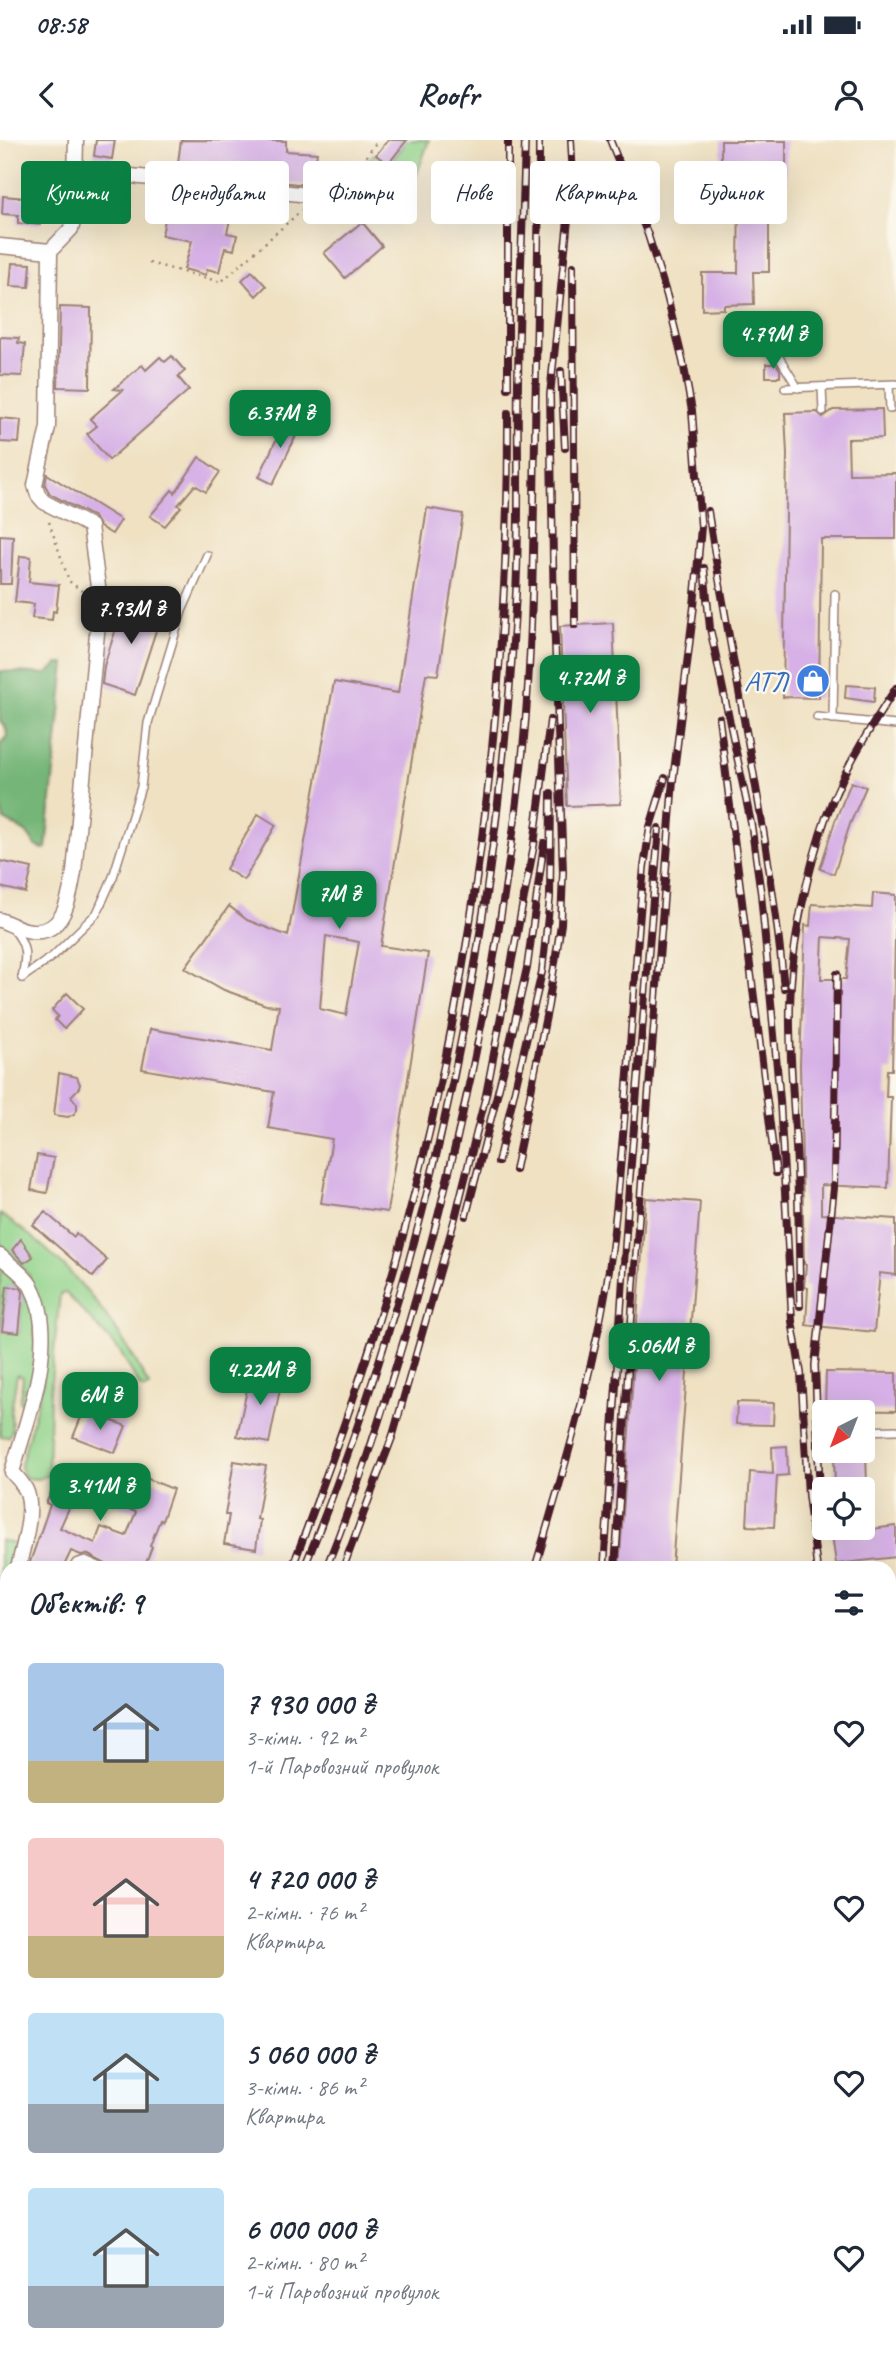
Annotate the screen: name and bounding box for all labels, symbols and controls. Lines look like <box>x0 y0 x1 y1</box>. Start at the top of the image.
text: 08:58 <box>35 8 87 41</box>
text: Roofr <box>417 74 479 115</box>
icon: back <box>28 76 66 114</box>
icon: person <box>830 76 868 114</box>
chip: Купити <box>21 161 131 224</box>
chip: Орендувати <box>145 161 289 224</box>
chip: Фільтри <box>303 161 417 224</box>
chip: Нове <box>431 161 516 224</box>
chip: Квартира <box>530 161 660 224</box>
chip: Будинок <box>674 161 787 224</box>
pin: 4.79M ₴ <box>708 312 838 371</box>
text: 4.79M ₴ <box>739 319 807 348</box>
pin: 6.37M ₴ <box>215 390 345 450</box>
text: 6.37M ₴ <box>246 398 314 427</box>
pin: 7.93M ₴ <box>66 587 196 646</box>
text: 7.93M ₴ <box>97 594 165 623</box>
pin: 4.72M ₴ <box>525 656 655 715</box>
place label: АТЛ <box>744 662 790 700</box>
shop icon: АТЛ <box>794 662 832 700</box>
text: 4.72M ₴ <box>556 663 624 692</box>
pin: 7M ₴ <box>298 872 380 931</box>
text: 7M ₴ <box>317 879 361 908</box>
pin: 5.06M ₴ <box>594 1324 724 1383</box>
text: 5.06M ₴ <box>625 1331 693 1360</box>
pin: 4.22M ₴ <box>195 1348 325 1407</box>
text: 4.22M ₴ <box>226 1355 294 1384</box>
pin: 6M ₴ <box>59 1372 141 1432</box>
text: 6M ₴ <box>78 1380 122 1409</box>
north arrow <box>812 1400 875 1463</box>
map controls <box>812 1400 875 1540</box>
pin: 3.41M ₴ <box>35 1464 165 1523</box>
text: 3.41M ₴ <box>66 1471 134 1500</box>
button: locate <box>812 1477 875 1540</box>
text: Об’єктів: 9 <box>28 1584 143 1622</box>
icon: filters <box>830 1584 868 1622</box>
text: 7 930 000 ₴ <box>245 1685 375 1723</box>
icon: home <box>84 1691 168 1775</box>
icon: heart <box>830 1714 868 1752</box>
text: 3-кімн. · 92 m² <box>245 1723 363 1752</box>
text: 1-й Паровозний провулок <box>245 1752 438 1781</box>
text: 4 720 000 ₴ <box>245 1860 375 1898</box>
icon: home <box>84 1866 168 1950</box>
icon: heart <box>830 1889 868 1927</box>
text: 2-кімн. · 76 m² <box>245 1898 363 1927</box>
text: Квартира <box>245 1927 323 1956</box>
text: 5 060 000 ₴ <box>245 2035 375 2073</box>
icon: home <box>84 2041 168 2125</box>
icon: heart <box>830 2064 868 2102</box>
text: 3-кімн. · 86 m² <box>245 2073 363 2102</box>
text: Квартира <box>245 2102 323 2131</box>
text: 6 000 000 ₴ <box>245 2210 376 2248</box>
icon: home <box>84 2216 168 2300</box>
icon: heart <box>830 2239 868 2277</box>
text: 2-кімн. · 80 m² <box>245 2248 363 2277</box>
text: 1-й Паровозний провулок <box>245 2277 438 2306</box>

